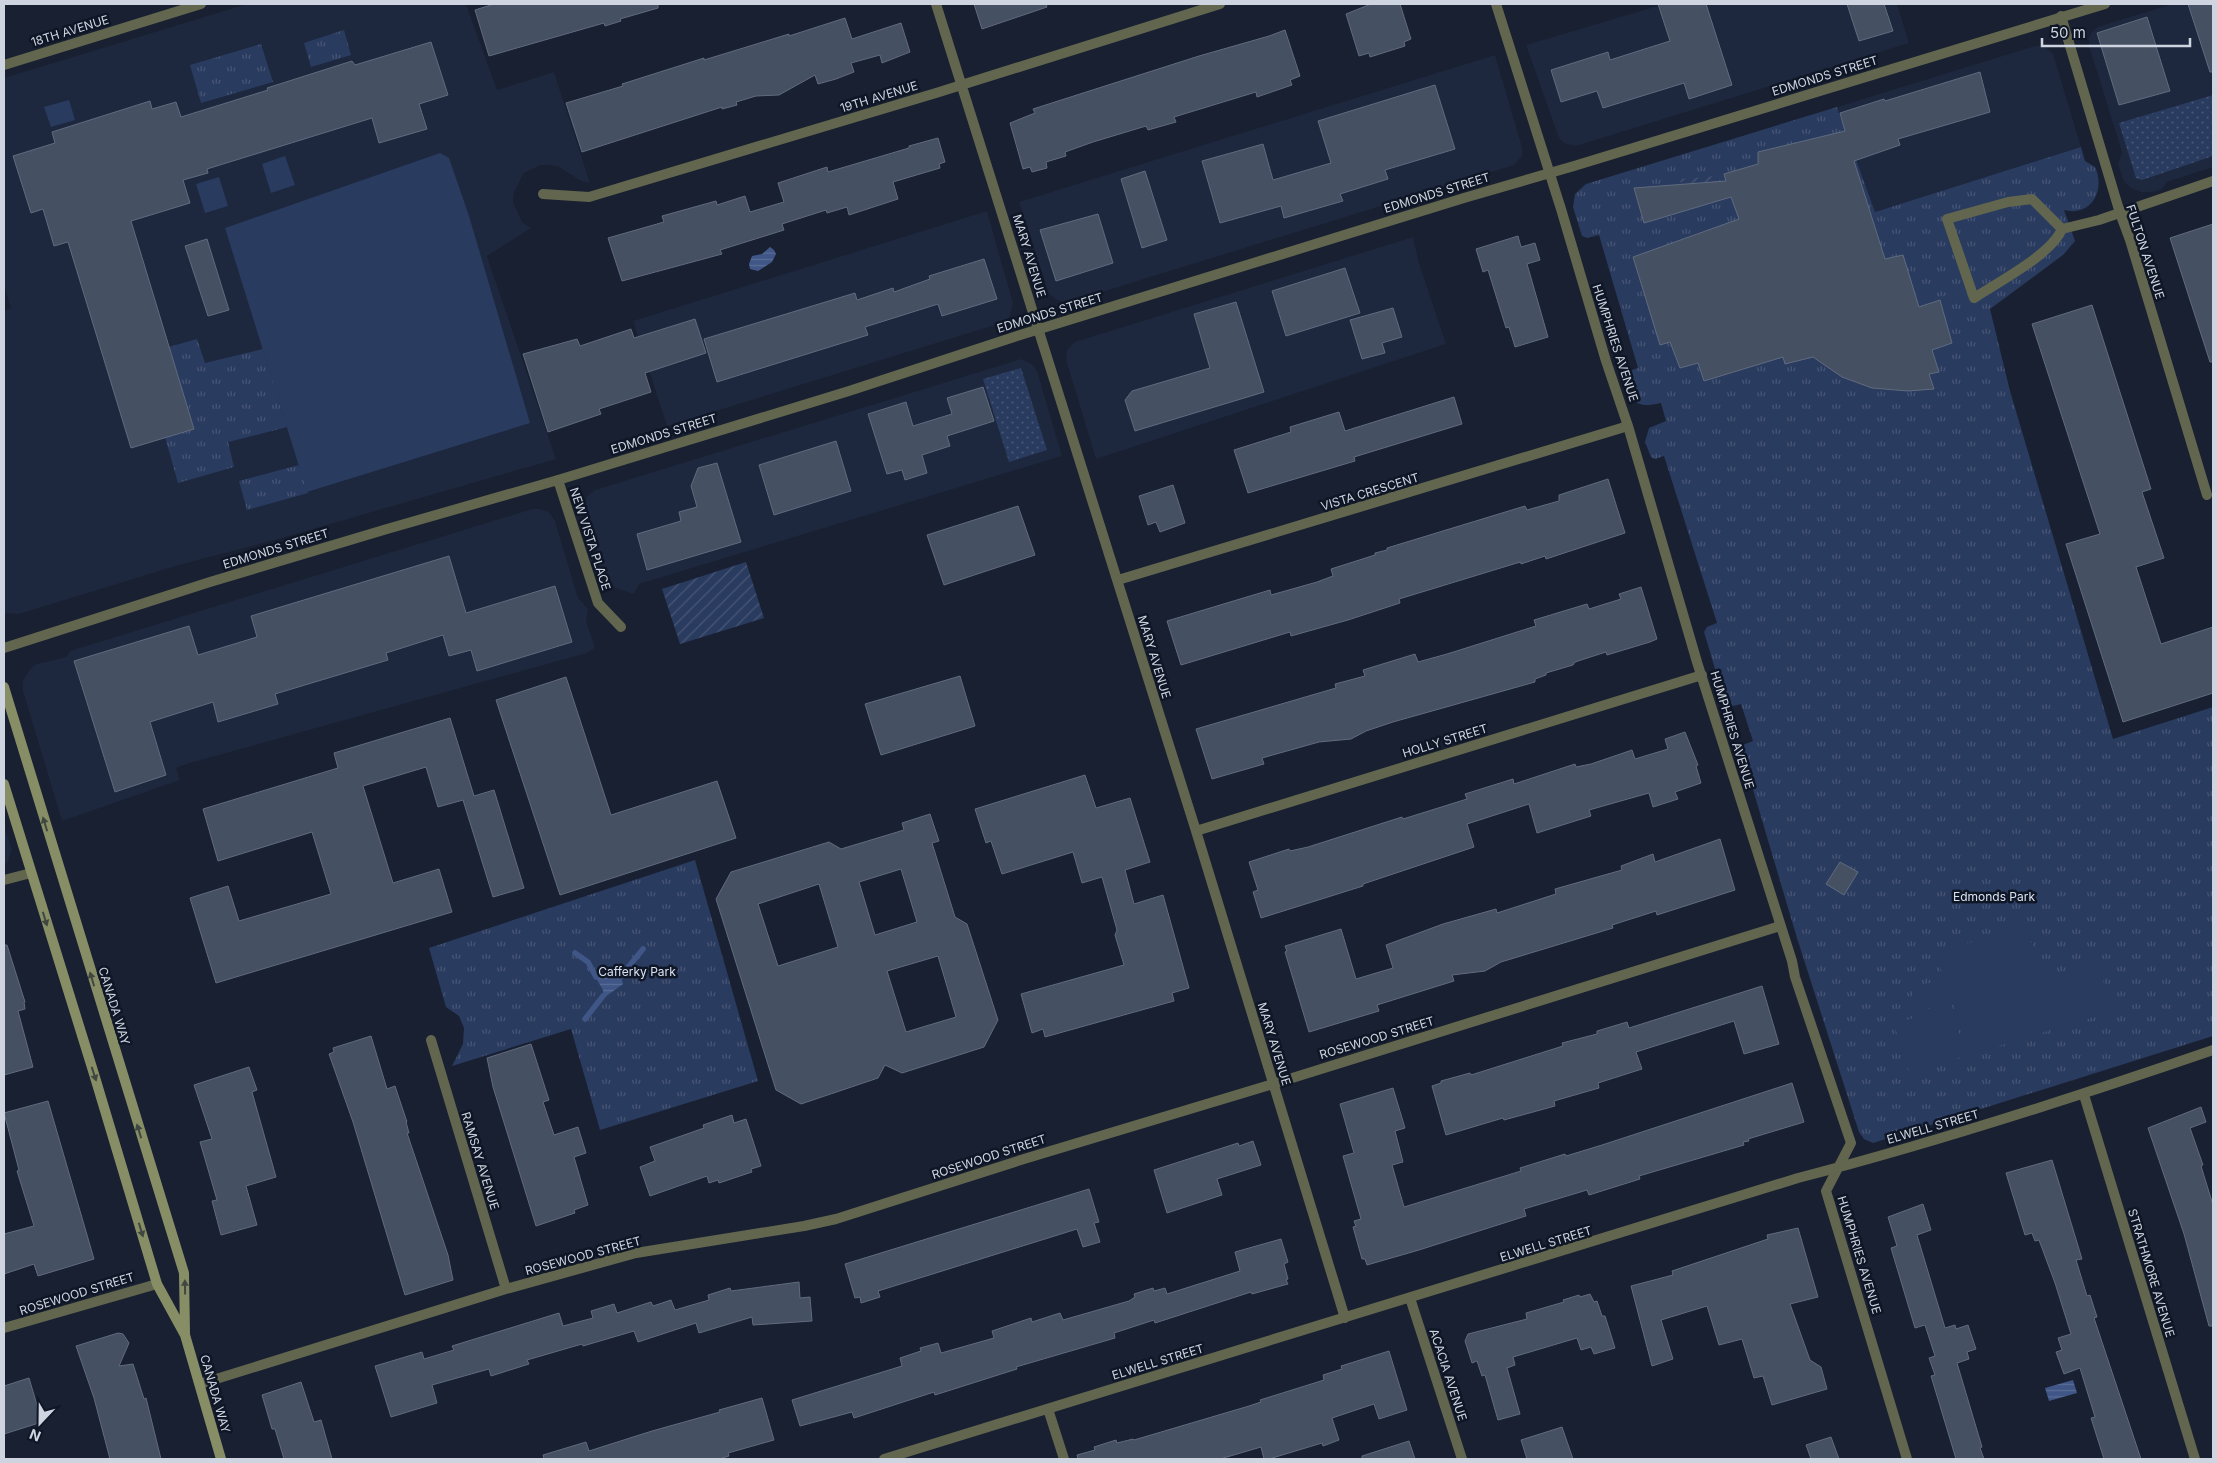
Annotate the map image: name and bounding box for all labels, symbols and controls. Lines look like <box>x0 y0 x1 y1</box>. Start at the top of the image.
street label: 18TH AVENUE <box>29 12 111 49</box>
scale bar <box>2042 15 2190 47</box>
text: 50 m <box>2050 23 2086 42</box>
street label: EDMONDS STREET <box>1770 52 1880 99</box>
street label: 19TH AVENUE <box>838 78 920 115</box>
street label: EDMONDS STREET <box>1382 169 1492 216</box>
street label: FULTON AVENUE <box>2123 203 2168 301</box>
street label: MARY AVENUE <box>1010 212 1049 299</box>
street label: HUMPHRIES AVENUE <box>1589 282 1642 403</box>
street label: EDMONDS STREET <box>995 289 1105 336</box>
street label: EDMONDS STREET <box>609 410 719 457</box>
street label: VISTA CRESCENT <box>1319 469 1421 514</box>
street label: NEW VISTA PLACE <box>567 485 614 592</box>
street label: EDMONDS STREET <box>221 525 331 572</box>
street label: MARY AVENUE <box>1135 613 1174 700</box>
street label: HUMPHRIES AVENUE <box>1707 669 1758 791</box>
street label: HOLLY STREET <box>1401 720 1489 761</box>
one-way arrow <box>41 816 49 831</box>
park label: Edmonds Park <box>1953 889 2035 904</box>
one-way arrow <box>42 912 50 927</box>
park label: Cafferky Park <box>598 964 676 979</box>
street label: CANADA WAY <box>96 965 133 1047</box>
one-way arrow <box>88 972 96 987</box>
street label: MARY AVENUE <box>1255 1000 1294 1087</box>
street label: ROSEWOOD STREET <box>1318 1013 1436 1062</box>
one-way arrow <box>91 1067 99 1082</box>
street label: ELWELL STREET <box>1885 1106 1981 1147</box>
street label: RAMSAY AVENUE <box>458 1110 503 1212</box>
one-way arrow <box>135 1123 143 1138</box>
street label: ROSEWOOD STREET <box>930 1131 1048 1182</box>
street label: HUMPHRIES AVENUE <box>1834 1194 1885 1316</box>
street label: STRATHMORE AVENUE <box>2125 1207 2178 1339</box>
one-way arrow <box>137 1222 145 1237</box>
street label: ELWELL STREET <box>1498 1222 1594 1265</box>
street label: ROSEWOOD STREET <box>523 1233 643 1278</box>
street label: ROSEWOOD STREET <box>18 1269 136 1318</box>
one-way arrow <box>180 1278 188 1294</box>
street label: ACACIA AVENUE <box>1427 1327 1470 1423</box>
street label: ELWELL STREET <box>1110 1340 1206 1383</box>
street label: CANADA WAY <box>197 1353 234 1435</box>
north arrow <box>15 1398 65 1448</box>
text: N <box>27 1426 43 1445</box>

